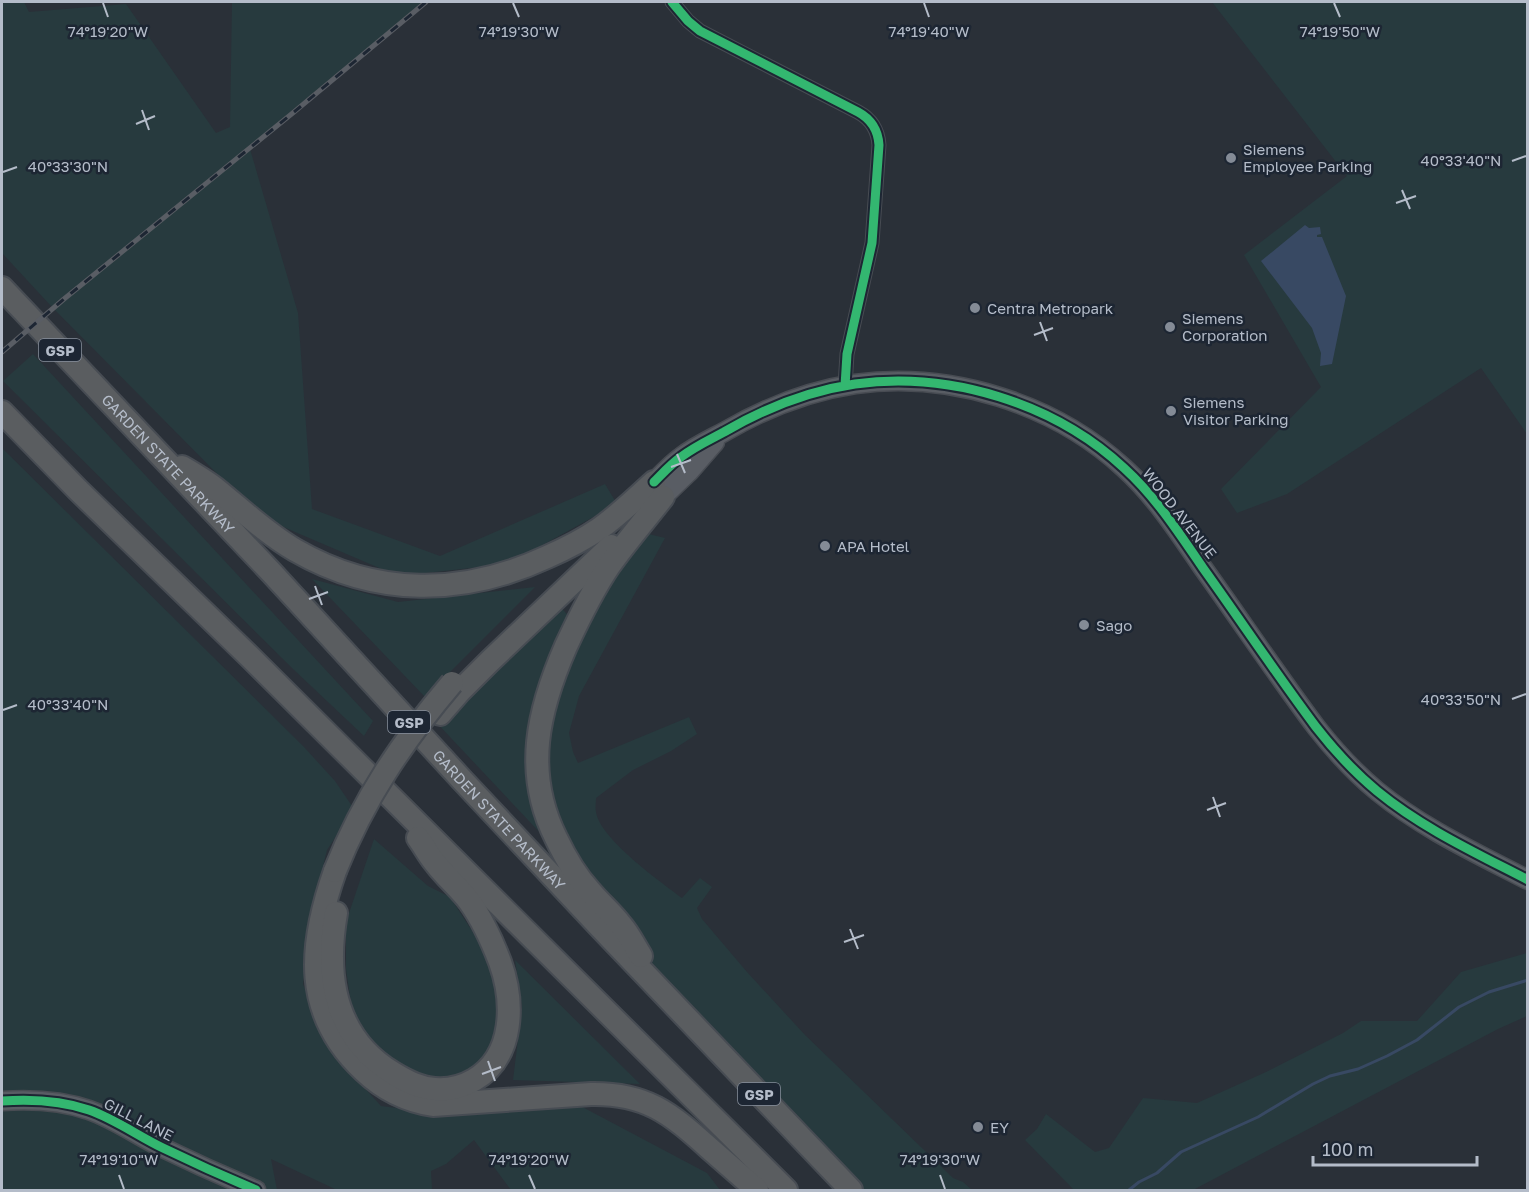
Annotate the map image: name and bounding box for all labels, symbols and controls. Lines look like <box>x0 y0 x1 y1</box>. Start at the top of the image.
text: 74°19'20"W <box>68 22 148 40</box>
text: 74°19'30"W <box>479 22 559 40</box>
text: 74°19'40"W <box>889 22 969 40</box>
text: 74°19'50"W <box>1300 22 1380 40</box>
place label: Siemens Employee Parking <box>1243 140 1372 175</box>
marker: Siemens Employee Parking <box>1224 151 1238 165</box>
text: 40°33'40"N <box>1421 151 1501 169</box>
text: 40°33'30"N <box>28 157 108 175</box>
place label: Centra Metropark <box>987 299 1114 317</box>
marker: Centra Metropark <box>968 301 982 315</box>
place label: Siemens Corporation <box>1182 309 1268 344</box>
marker: Siemens Corporation <box>1163 320 1177 334</box>
road number: GSP <box>39 339 81 361</box>
street label: GARDEN STATE PARKWAY <box>98 390 239 537</box>
place label: Siemens Visitor Parking <box>1183 393 1289 428</box>
marker: Siemens Visitor Parking <box>1164 404 1178 418</box>
street label: WOOD AVENUE <box>1139 464 1221 562</box>
place label: APA Hotel <box>837 537 910 555</box>
marker: APA Hotel <box>818 539 832 553</box>
place label: Sago <box>1096 616 1132 634</box>
marker: Sago <box>1077 618 1091 632</box>
text: 40°33'50"N <box>1421 690 1501 708</box>
text: 40°33'40"N <box>28 695 108 713</box>
road number: GSP <box>388 711 430 733</box>
street label: GARDEN STATE PARKWAY <box>430 746 569 894</box>
road number: GSP <box>738 1083 780 1105</box>
street label: GILL LANE <box>101 1094 177 1144</box>
place label: EY <box>990 1118 1009 1136</box>
marker: EY <box>971 1120 985 1134</box>
scale bar <box>1313 1129 1476 1167</box>
text: 100 m <box>1322 1138 1373 1160</box>
text: 74°19'10"W <box>80 1150 158 1168</box>
text: 74°19'20"W <box>489 1150 569 1168</box>
text: 74°19'30"W <box>900 1150 980 1168</box>

